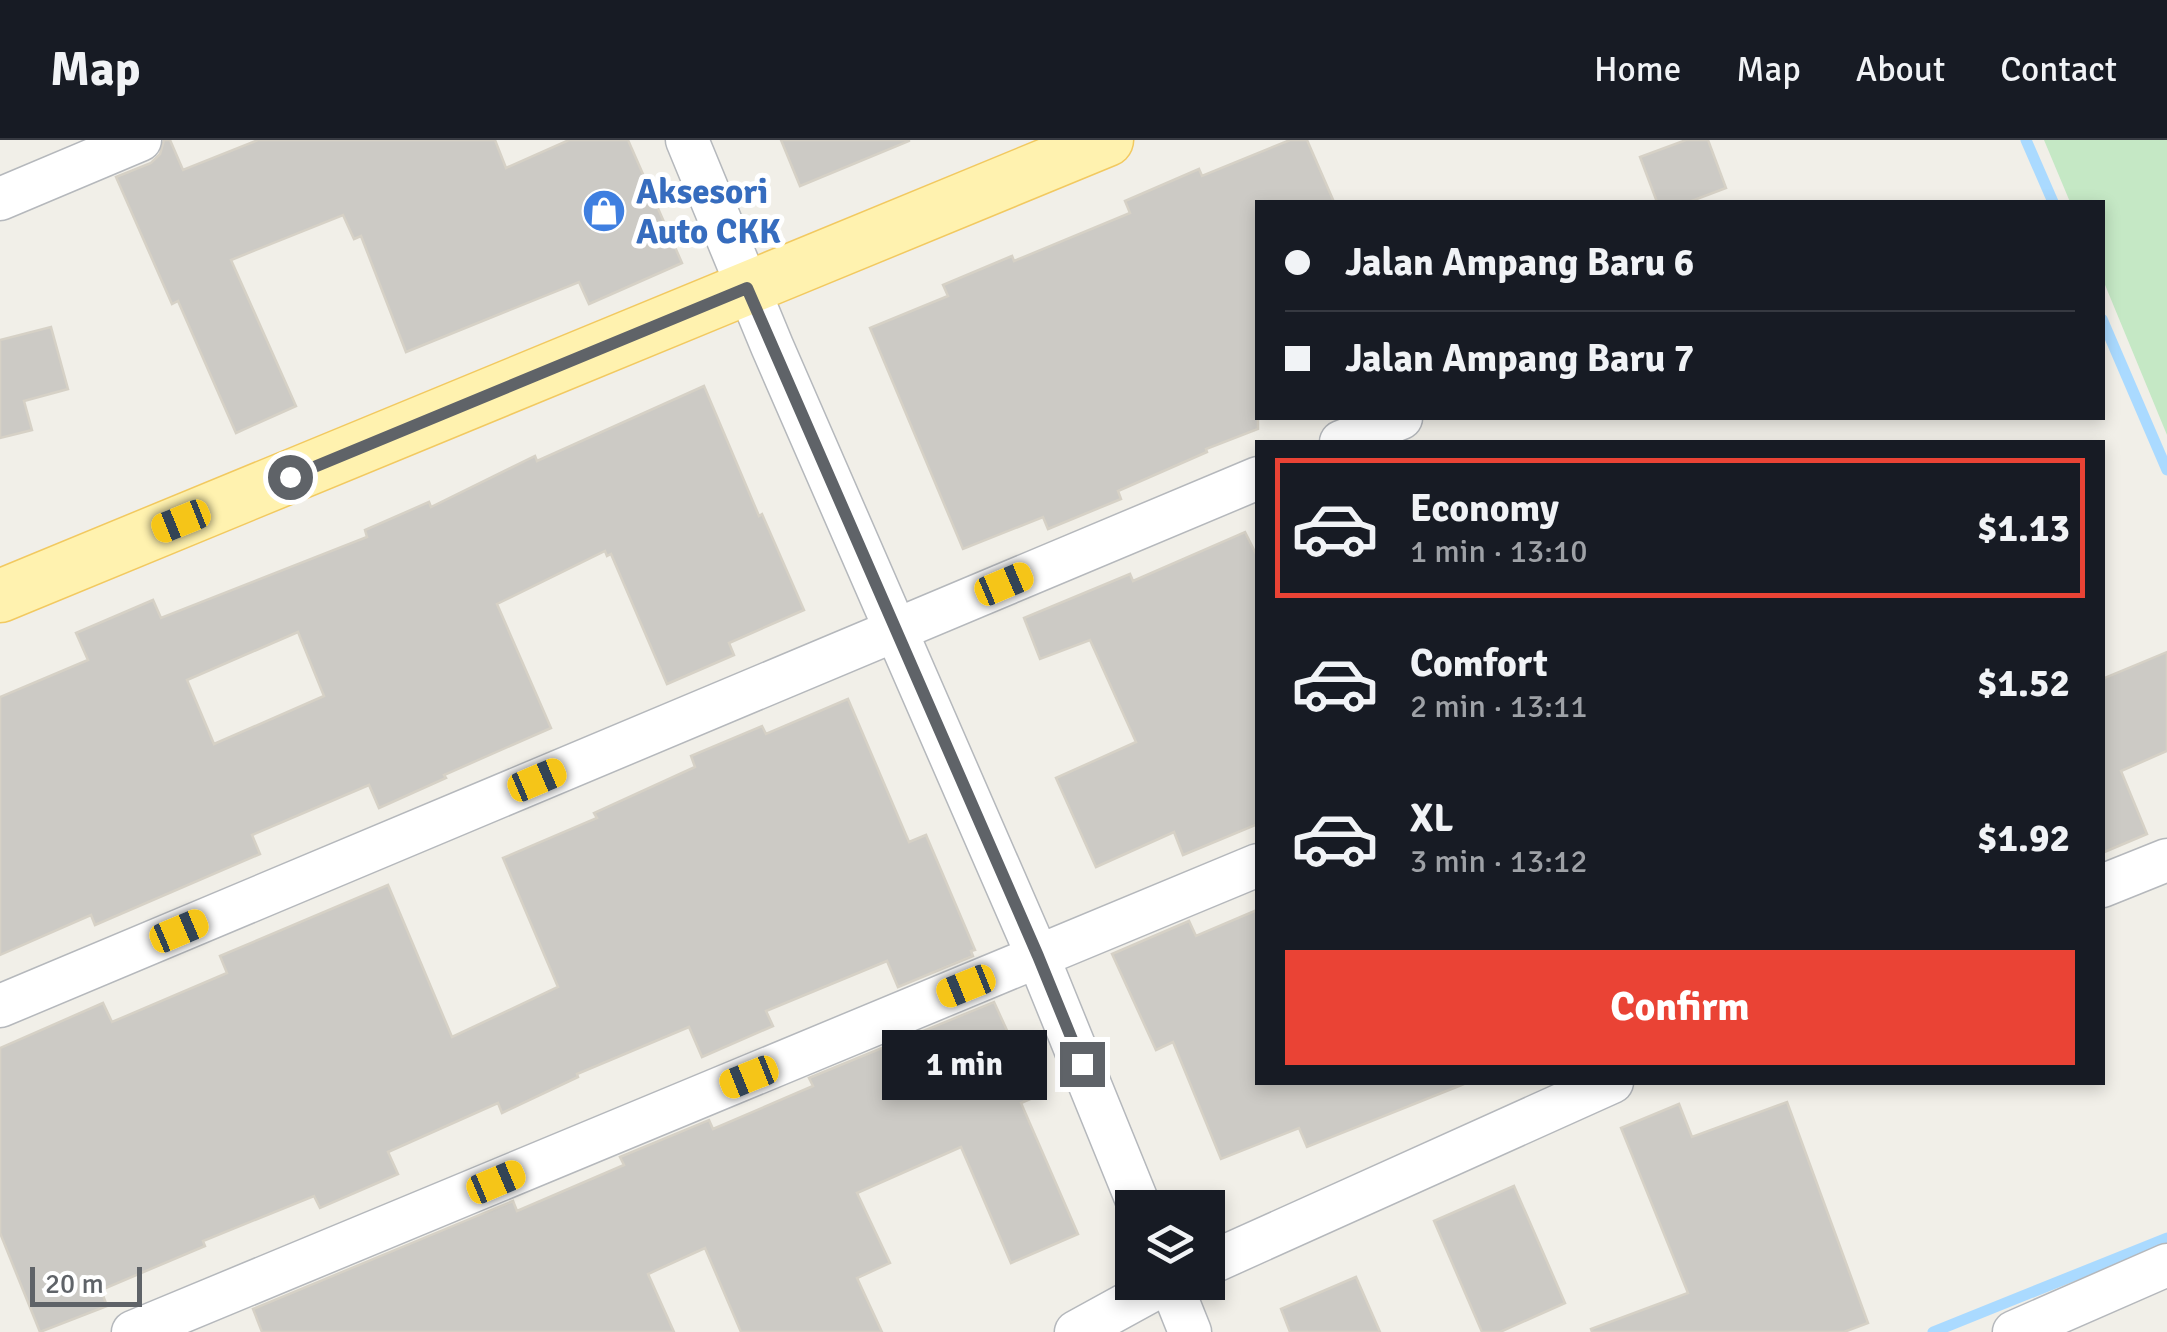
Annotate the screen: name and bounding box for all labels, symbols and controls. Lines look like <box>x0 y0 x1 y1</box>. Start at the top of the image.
text: Map <box>50 40 140 99</box>
text: Home <box>1594 48 1681 91</box>
text: Map <box>1736 48 1801 91</box>
text: About <box>1856 48 1945 91</box>
text: Contact <box>2000 48 2117 91</box>
place label: Aksesori Auto CKK <box>636 170 781 253</box>
shop icon: Aksesori Auto CKK <box>581 188 627 234</box>
text: Jalan Ampang Baru 6 <box>1345 239 1694 286</box>
text: Jalan Ampang Baru 7 <box>1345 335 1694 382</box>
route start <box>268 455 313 500</box>
icon: car <box>1290 483 1380 573</box>
text: Economy <box>1410 485 1559 532</box>
car <box>148 496 214 546</box>
text: $1.13 <box>1977 505 2070 552</box>
text: 1 min · 13:10 <box>1410 532 1588 571</box>
car <box>971 558 1037 610</box>
icon: car <box>1290 638 1380 728</box>
text: Comfort <box>1410 640 1548 687</box>
text: $1.52 <box>1977 660 2070 707</box>
text: 2 min · 13:11 <box>1410 687 1588 726</box>
car <box>504 754 570 806</box>
icon: car <box>1290 793 1380 883</box>
text: XL <box>1410 795 1453 842</box>
text: $1.92 <box>1977 815 2070 862</box>
text: 3 min · 13:12 <box>1410 842 1588 881</box>
car <box>146 905 212 957</box>
button: Confirm <box>1285 950 2075 1065</box>
car <box>933 961 999 1011</box>
callout: 1 min <box>882 1029 1047 1099</box>
route end <box>1060 1042 1105 1087</box>
text: 1 min <box>926 1045 1003 1084</box>
car <box>716 1052 782 1102</box>
car <box>463 1156 529 1208</box>
map controls <box>1115 1190 1225 1300</box>
button: layers <box>1115 1190 1225 1300</box>
scale bar <box>30 1262 142 1306</box>
text: 20 m <box>45 1267 104 1301</box>

